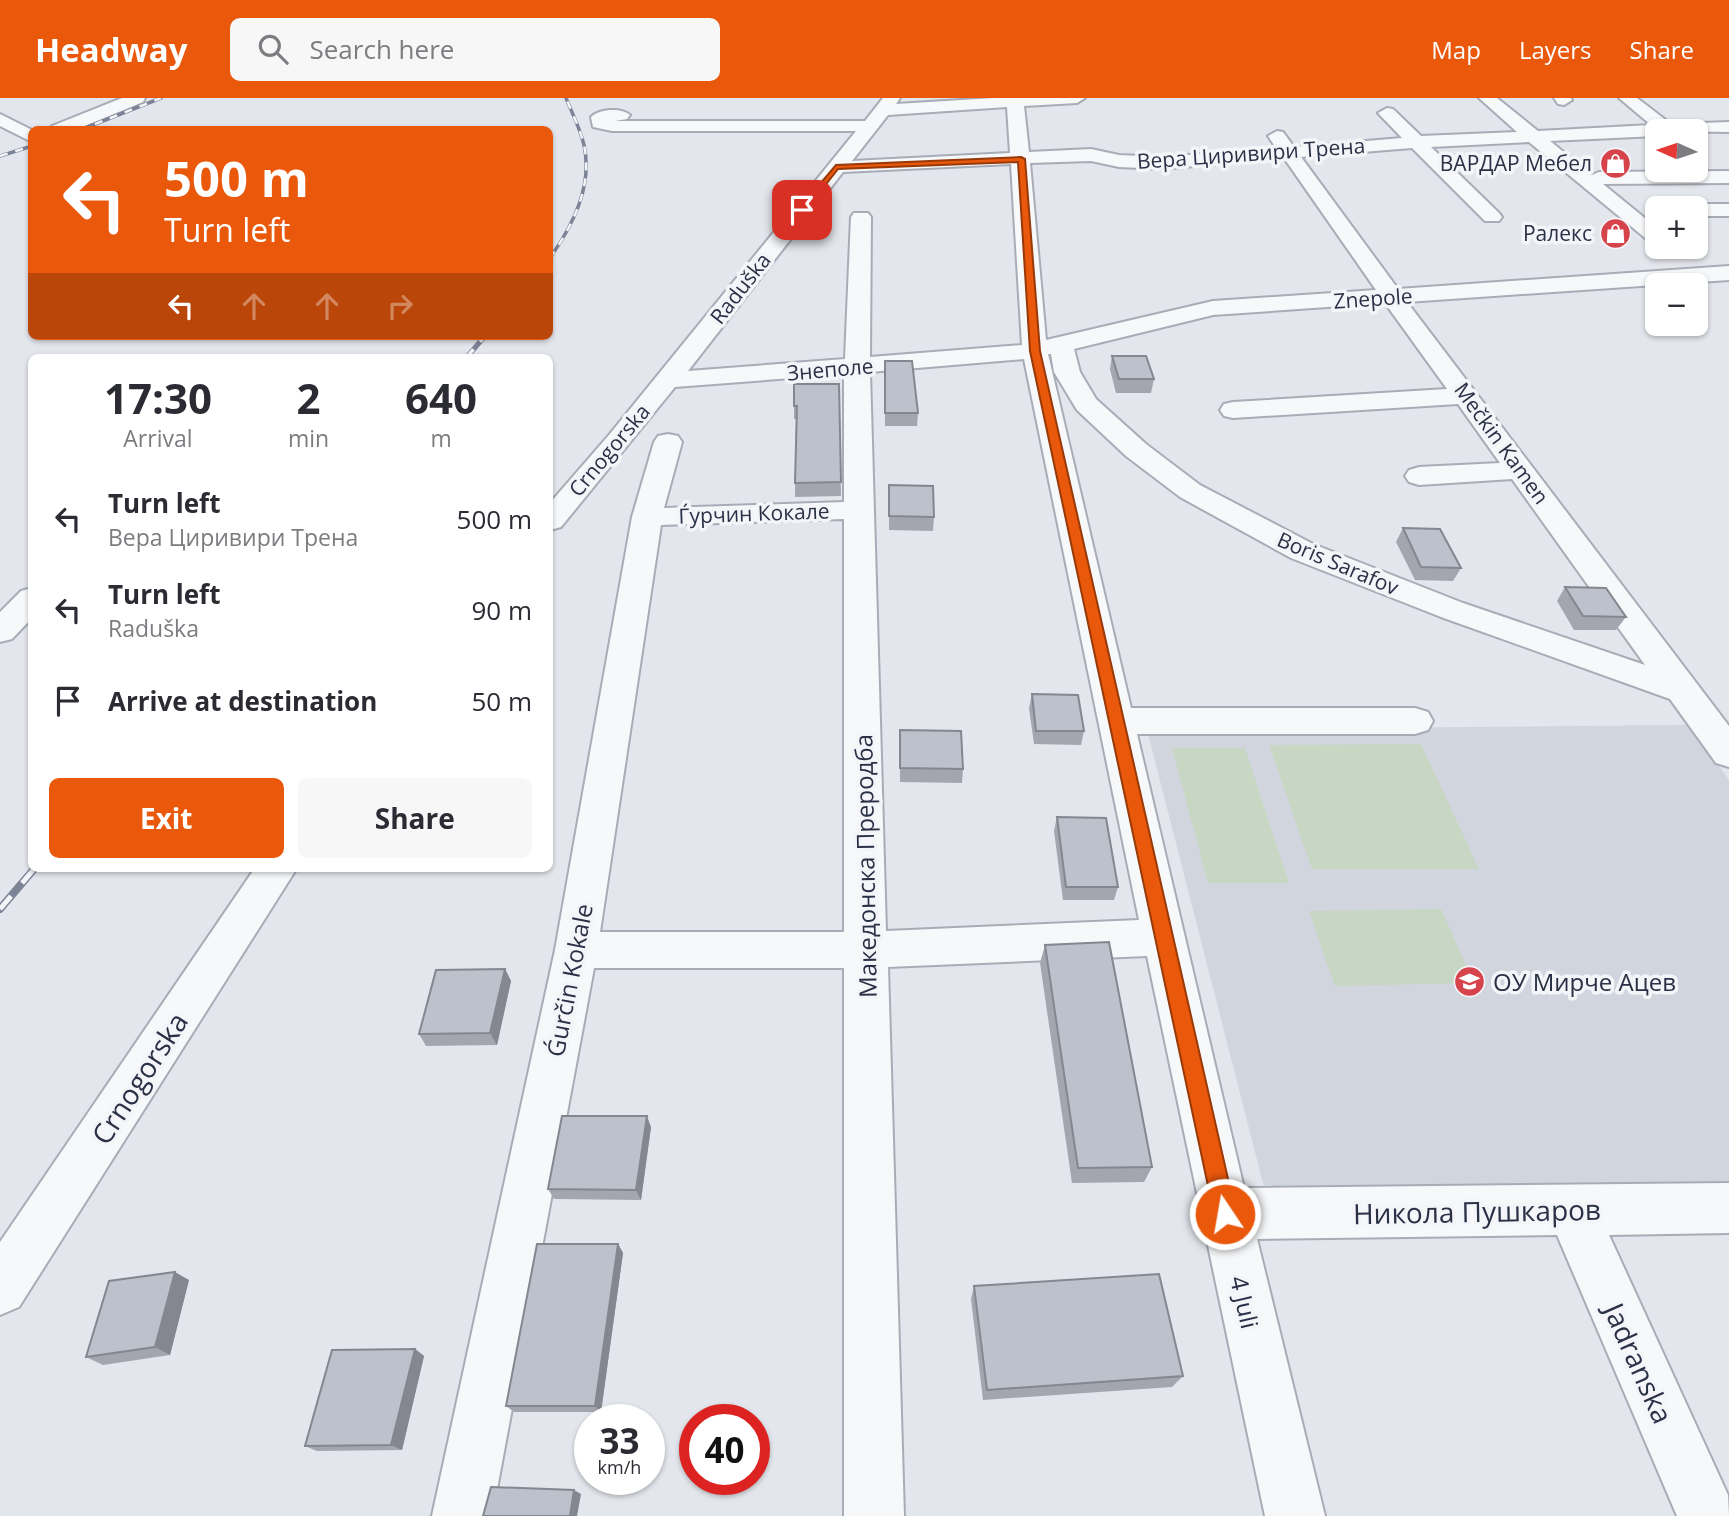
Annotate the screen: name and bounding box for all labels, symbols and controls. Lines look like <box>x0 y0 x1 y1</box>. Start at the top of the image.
search box <box>230 18 720 81</box>
text: Headway <box>35 27 188 72</box>
icon: search <box>254 30 292 68</box>
text: Search here <box>310 31 454 67</box>
text: Map <box>1431 33 1481 66</box>
text: Layers <box>1519 33 1592 66</box>
text: Share <box>1630 33 1694 66</box>
north arrow <box>1645 119 1708 182</box>
map controls <box>1645 119 1708 336</box>
street label: Вера Циривири Трена <box>1136 131 1366 175</box>
text: 500 m <box>164 145 309 211</box>
shop icon: ВАРДАР Мебел <box>1598 146 1632 180</box>
place label: ВАРДАР Мебел <box>1440 149 1592 177</box>
icon: left <box>49 154 140 245</box>
pin <box>772 180 832 240</box>
icon: arrive <box>783 191 821 229</box>
button: + <box>1645 196 1708 259</box>
text: Turn left <box>164 208 290 251</box>
shop icon: Ралекс <box>1598 216 1632 250</box>
place label: Ралекс <box>1523 219 1592 247</box>
street label: Raduška <box>703 247 777 329</box>
button: − <box>1645 273 1708 336</box>
street label: Znepole <box>1332 281 1414 315</box>
icon: left <box>162 287 200 325</box>
icon: ahead <box>235 287 273 325</box>
icon: ahead <box>308 287 346 325</box>
icon: right <box>381 287 419 325</box>
street label: Знеполе <box>786 351 874 387</box>
text: 17:30 <box>104 369 212 426</box>
text: 2 <box>296 369 321 426</box>
text: 640 <box>405 369 477 426</box>
street label: Mečkin Kamen <box>1448 377 1556 509</box>
street label: Crnogorska <box>562 398 656 502</box>
text: Arrival <box>123 422 193 454</box>
text: min <box>288 422 329 454</box>
text: m <box>430 422 452 454</box>
text: Turn left <box>108 485 220 521</box>
street label: Ѓурчин Кокале <box>678 496 830 530</box>
icon: left <box>49 500 87 538</box>
text: 500 m <box>457 501 532 537</box>
text: Вера Циривири Трена <box>108 521 358 553</box>
street label: Boris Sarafov <box>1273 525 1403 601</box>
text: Turn left <box>108 576 220 612</box>
icon: left <box>49 591 87 629</box>
text: 90 m <box>471 592 532 628</box>
text: Raduška <box>108 612 199 644</box>
icon: arrive <box>49 682 87 720</box>
text: Arrive at destination <box>108 683 377 719</box>
text: 50 m <box>471 683 532 719</box>
street label: Македонска Преродба <box>846 734 884 998</box>
button: Exit <box>49 778 284 858</box>
button: Share <box>298 778 532 858</box>
street label: Ǵurčin Kokale <box>538 901 600 1059</box>
school or university icon: ОУ Мирче Ацев <box>1453 964 1487 998</box>
place label: ОУ Мирче Ацев <box>1493 965 1676 998</box>
street label: Crnogorska <box>82 1005 196 1151</box>
position arrow <box>1188 1177 1262 1251</box>
street label: Никола Пушкаров <box>1353 1190 1601 1232</box>
street label: 4 Juli <box>1223 1272 1267 1332</box>
street label: Jadranska <box>1594 1294 1682 1429</box>
speed limit sign: 40 <box>679 1404 770 1495</box>
text: 33 <box>599 1417 640 1464</box>
text: km/h <box>598 1455 641 1479</box>

